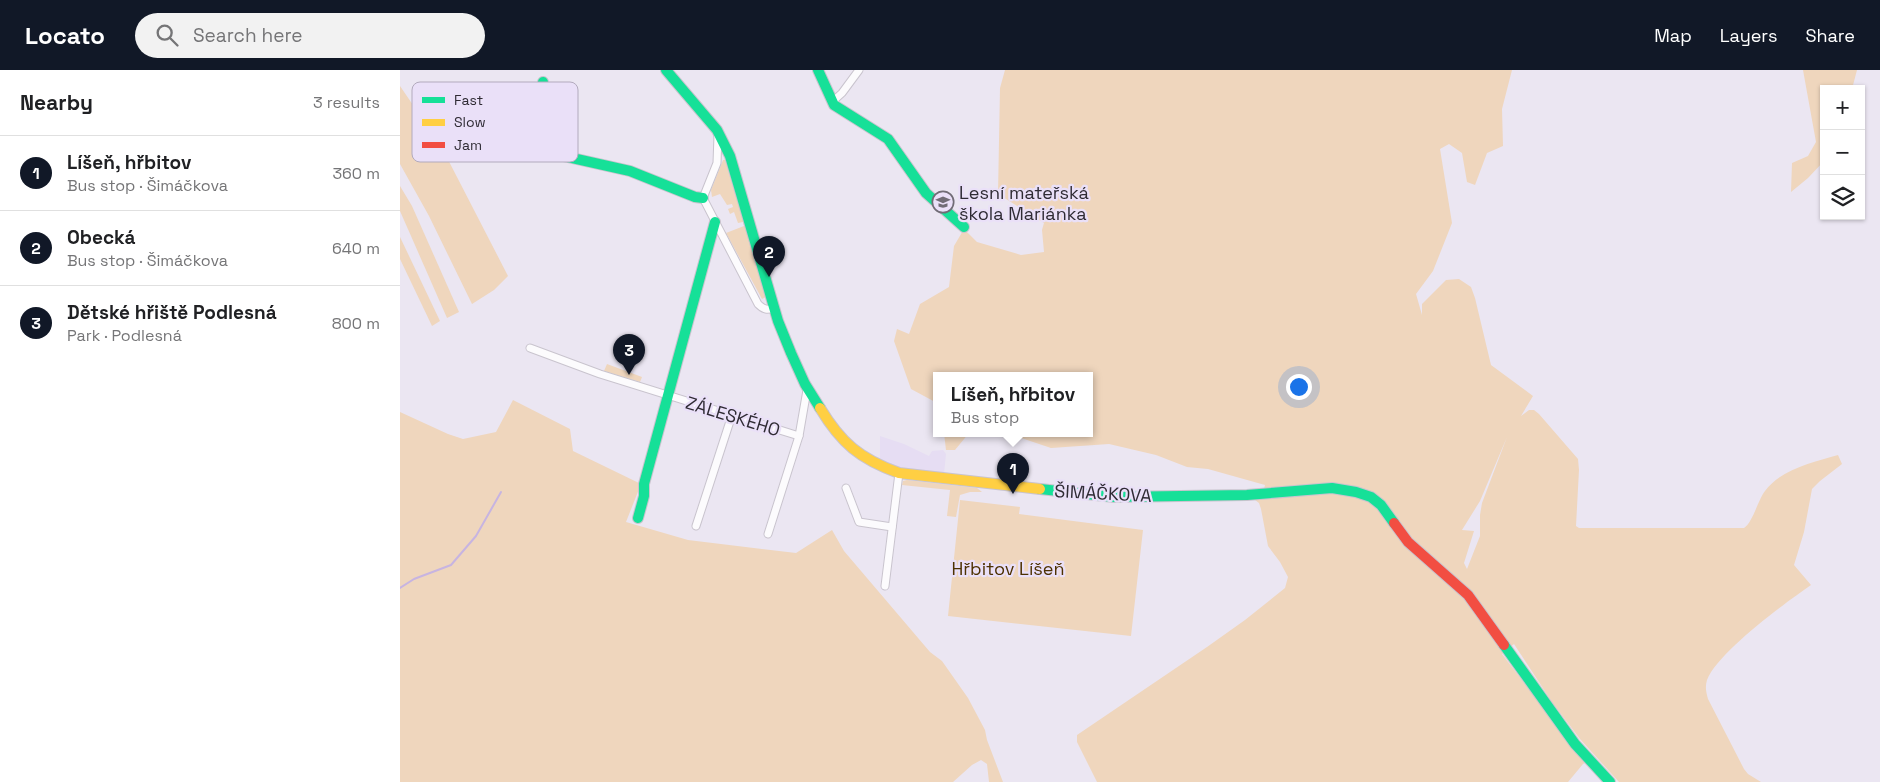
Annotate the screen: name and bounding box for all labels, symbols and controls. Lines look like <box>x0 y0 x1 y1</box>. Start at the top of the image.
search box <box>135 13 485 58</box>
text: Locato <box>25 20 105 51</box>
icon: search <box>153 21 181 49</box>
text: Search here <box>193 23 302 48</box>
text: Map <box>1654 24 1692 47</box>
text: Layers <box>1720 24 1777 47</box>
text: Share <box>1805 24 1855 47</box>
legend <box>412 82 578 162</box>
map controls <box>1820 85 1865 220</box>
button: + <box>1820 85 1865 130</box>
text: Nearby <box>20 89 93 116</box>
text: Fast <box>454 91 483 109</box>
text: 3 results <box>313 92 380 113</box>
text: Slow <box>454 113 486 131</box>
button: − <box>1820 130 1865 175</box>
text: Jam <box>454 136 482 154</box>
text: Líšeň, hřbitov <box>67 150 191 175</box>
text: 1 <box>32 163 40 184</box>
text: 360 m <box>332 163 380 184</box>
text: Bus stop · Šimáčkova <box>67 175 228 196</box>
button: layers <box>1820 175 1865 220</box>
place label: Lesní mateřská škola Mariánka <box>959 181 1089 225</box>
school or university icon: Lesní mateřská škola Mariánka <box>931 190 955 214</box>
text: Obecká <box>67 225 136 250</box>
pin: 2 <box>753 236 785 277</box>
text: 2 <box>31 238 41 259</box>
text: 640 m <box>332 238 380 259</box>
text: Bus stop · Šimáčkova <box>67 250 228 271</box>
text: Dětské hřiště Podlesná <box>67 300 277 325</box>
text: 3 <box>31 313 41 334</box>
text: 800 m <box>332 313 380 334</box>
text: Park · Podlesná <box>67 325 182 346</box>
pin: 3 <box>613 334 645 375</box>
popup <box>933 372 1093 437</box>
your location <box>1286 374 1312 400</box>
text: Líšeň, hřbitov <box>951 382 1075 407</box>
street label: ZÁLESKÉHO <box>683 391 783 441</box>
text: Bus stop <box>951 407 1019 428</box>
pin: 1 <box>997 453 1029 494</box>
street label: ŠIMÁČKOVA <box>1054 479 1152 507</box>
park label: Hřbitov Líšeň <box>951 557 1065 580</box>

